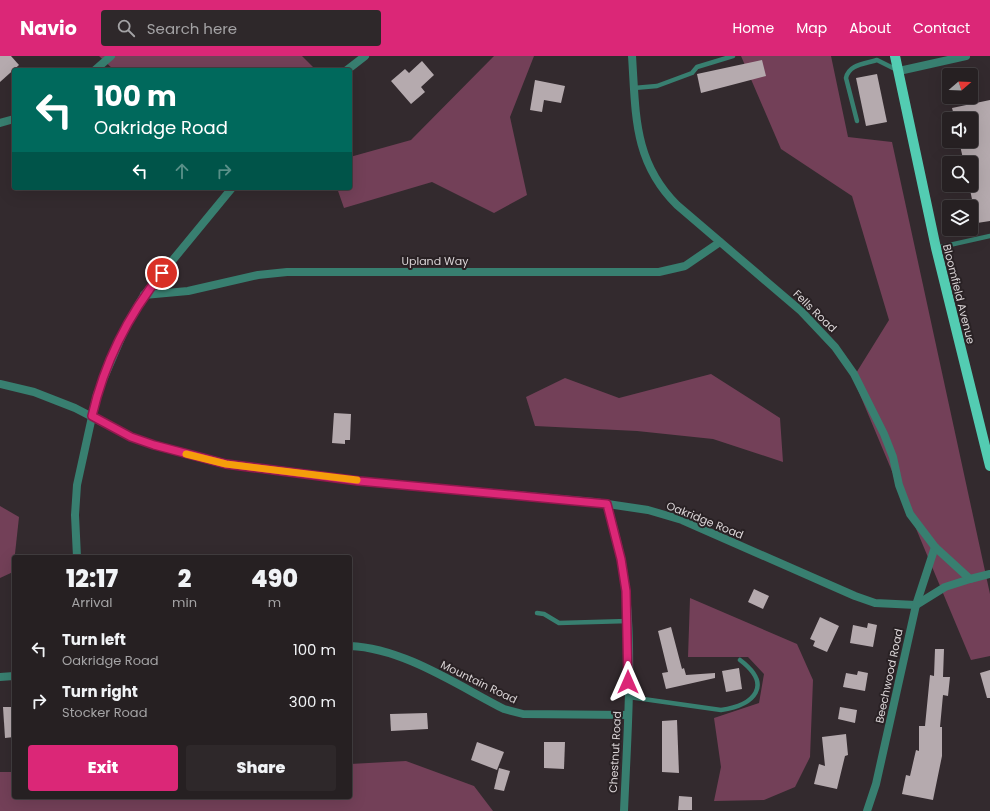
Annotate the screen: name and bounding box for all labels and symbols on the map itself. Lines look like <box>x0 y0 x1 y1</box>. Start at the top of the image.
north arrow <box>942 68 978 104</box>
street label: Bloomfield Avenue <box>939 242 979 346</box>
street label: Upland Way <box>402 253 469 269</box>
pin <box>145 256 179 290</box>
street label: Fells Road <box>790 286 840 336</box>
street label: Oakridge Road <box>664 497 746 543</box>
street label: Beechwood Road <box>871 627 907 725</box>
street label: Mountain Road <box>438 657 520 707</box>
position arrow <box>607 661 649 703</box>
street label: Chestnut Road <box>605 711 625 793</box>

